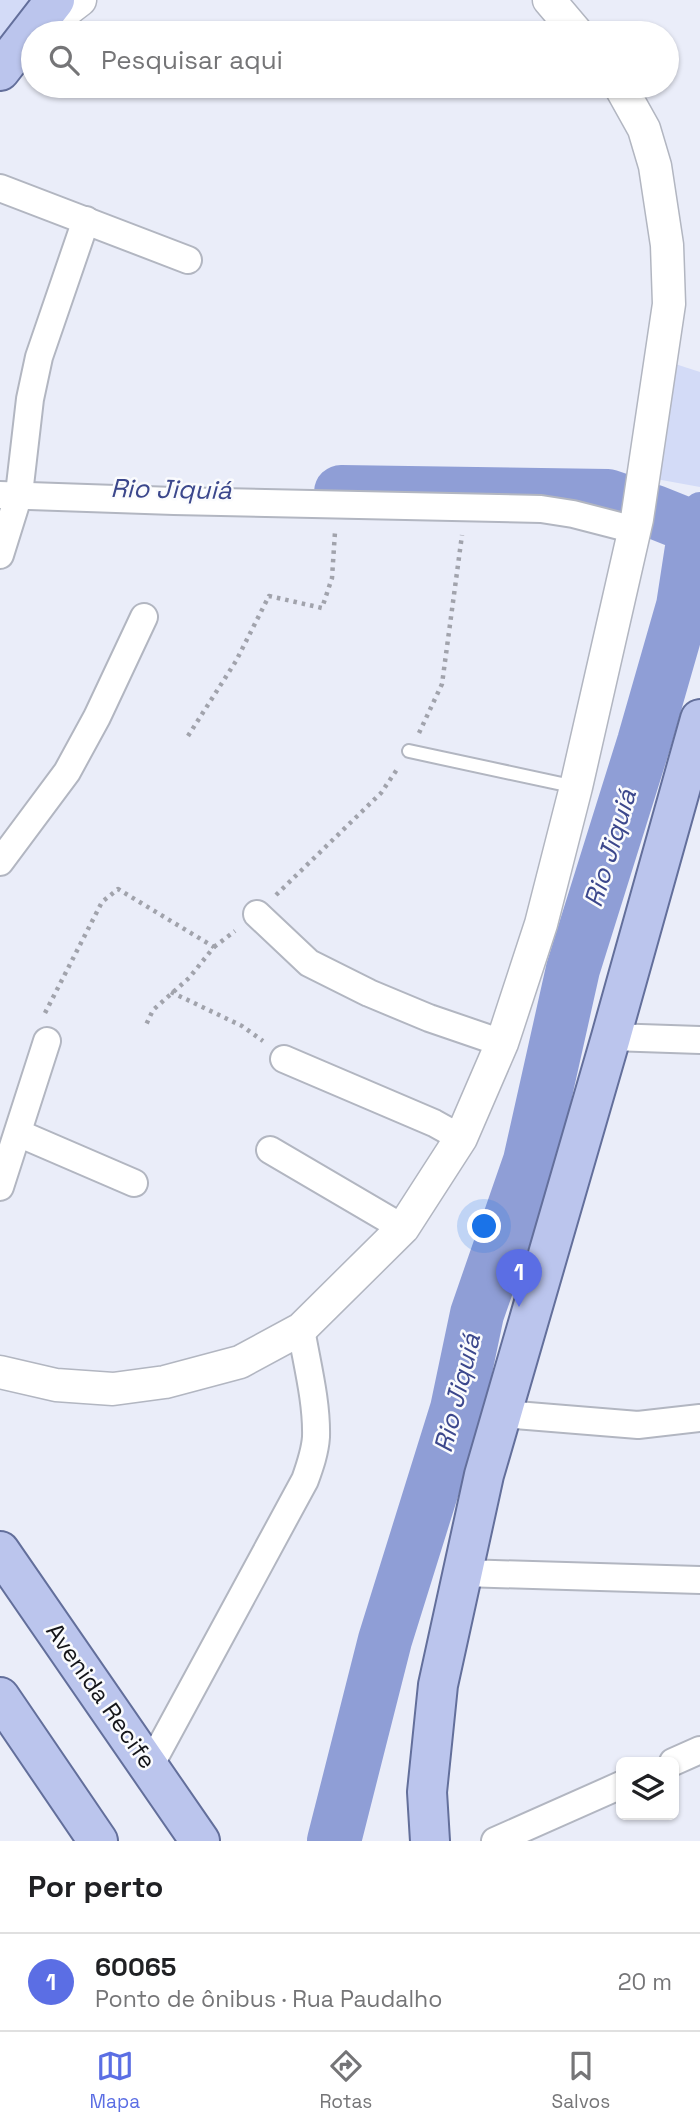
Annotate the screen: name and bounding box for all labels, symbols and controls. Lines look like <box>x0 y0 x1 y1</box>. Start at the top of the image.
search box <box>21 21 679 98</box>
icon: search <box>45 41 83 79</box>
text: Pesquisar aqui <box>101 43 283 77</box>
water label: Rio Jiquiá <box>110 471 233 507</box>
water label: Rio Jiquiá <box>576 784 644 911</box>
your location <box>467 1209 501 1243</box>
pin: 1 <box>496 1249 542 1307</box>
water label: Rio Jiquiá <box>426 1329 488 1456</box>
street label: Avenida Recife <box>40 1617 163 1775</box>
map controls <box>616 1757 679 1820</box>
button: layers <box>616 1757 679 1820</box>
text: Por perto <box>28 1867 163 1906</box>
text: 60065 <box>95 1950 176 1984</box>
text: 1 <box>46 1967 56 1997</box>
text: 20 m <box>618 1967 672 1997</box>
text: Ponto de ônibus · Rua Paudalho <box>95 1984 442 2014</box>
tab: Mapa <box>90 2047 140 2114</box>
tab: Rotas <box>319 2047 372 2114</box>
tab: Salvos <box>552 2047 610 2114</box>

